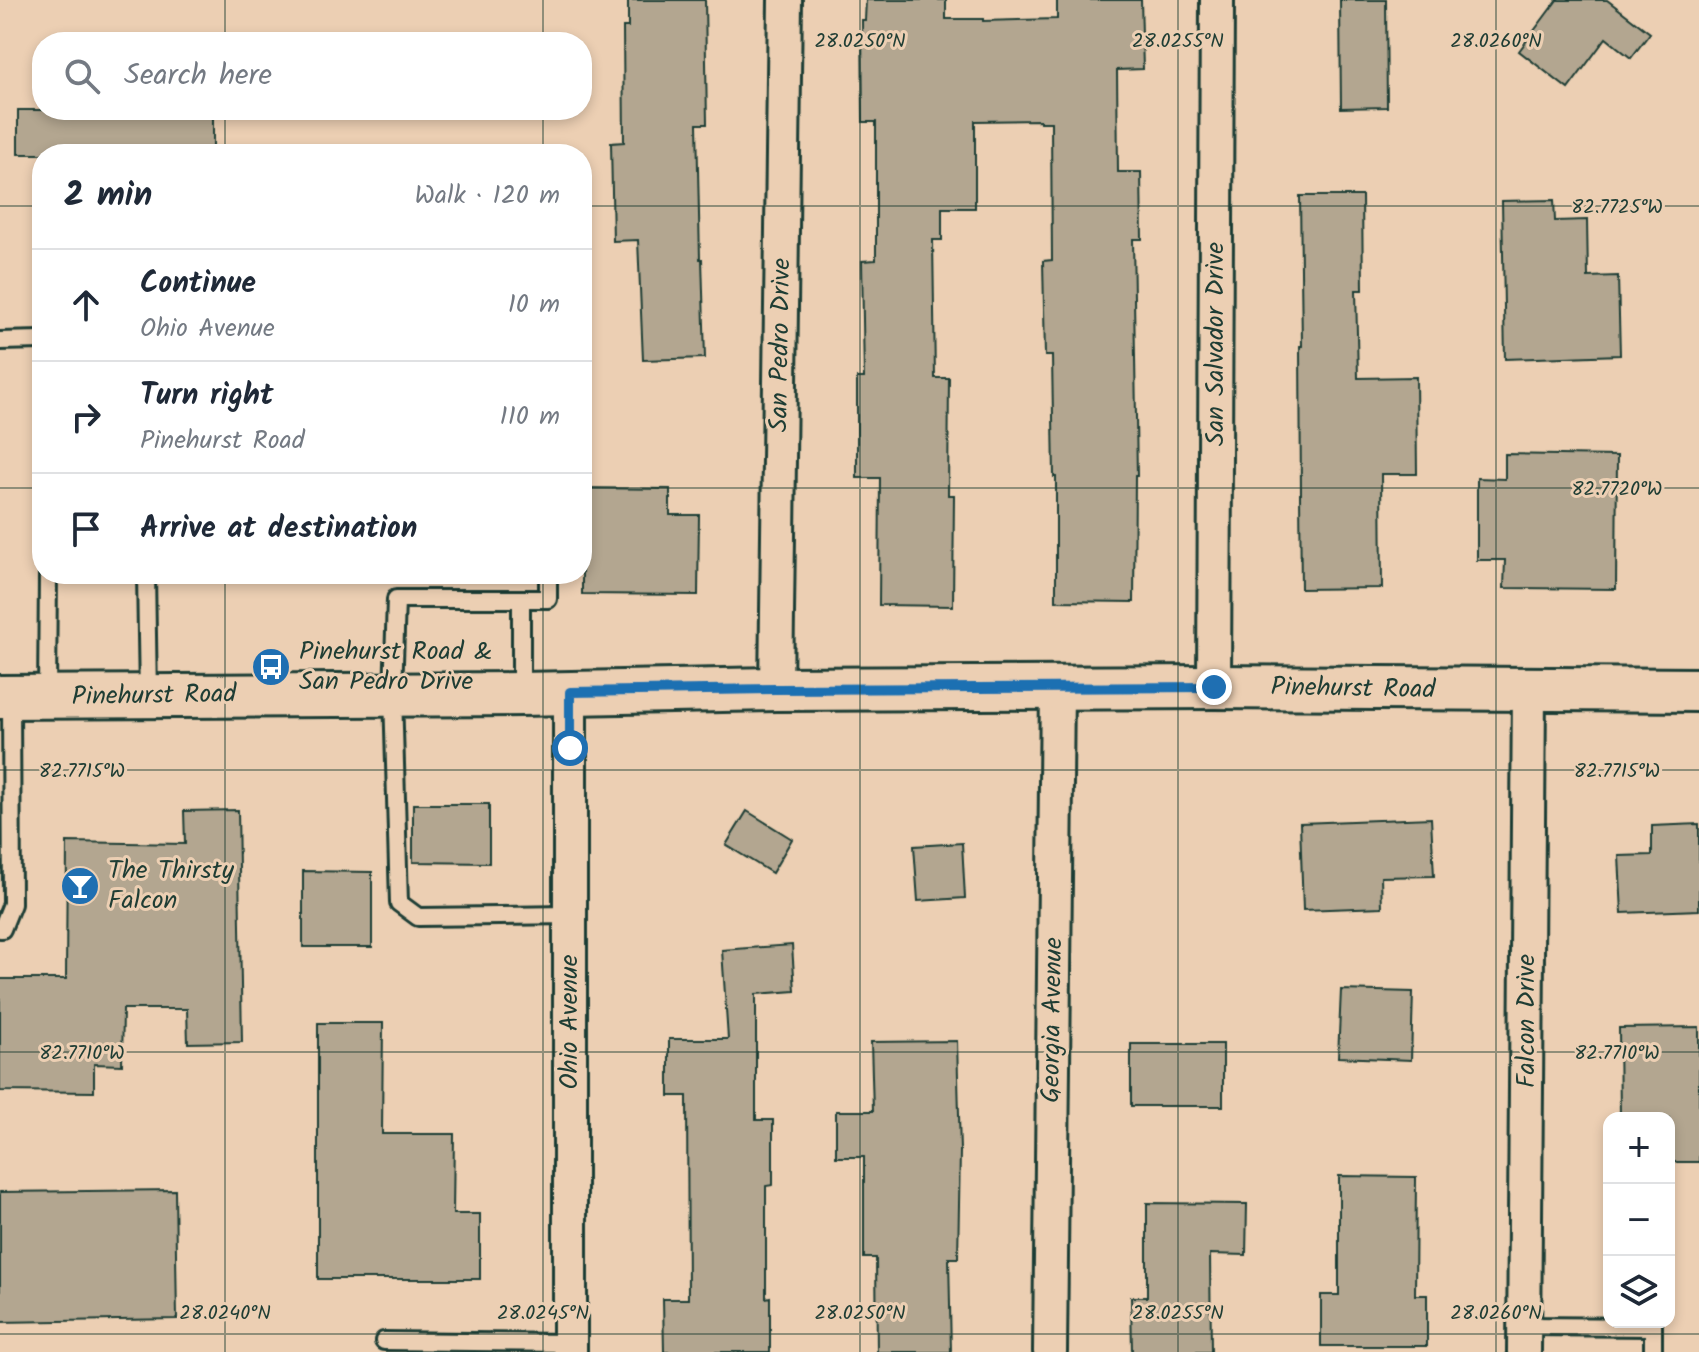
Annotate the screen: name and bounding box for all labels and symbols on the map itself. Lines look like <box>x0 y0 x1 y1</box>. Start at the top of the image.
text: 28.0250°N <box>814 26 906 58</box>
text: 28.0255°N <box>1132 26 1224 58</box>
text: 28.0260°N <box>1450 26 1542 58</box>
text: 82.7725°W <box>1571 192 1663 224</box>
street label: San Salvador Drive <box>1195 242 1237 446</box>
street label: San Pedro Drive <box>758 257 804 432</box>
text: 82.7720°W <box>1572 474 1662 506</box>
place label: Pinehurst Road & San Pedro Drive <box>299 631 492 703</box>
bus stop icon: Pinehurst Road & San Pedro Drive <box>250 646 292 688</box>
street label: Pinehurst Road <box>1270 667 1437 711</box>
route end <box>1196 669 1232 705</box>
street label: Pinehurst Road <box>71 674 238 718</box>
route start <box>552 730 588 766</box>
text: 82.7715°W <box>39 756 125 788</box>
text: 82.7715°W <box>1574 756 1660 788</box>
place label: The Thirsty Falcon <box>108 850 235 922</box>
bar icon: The Thirsty Falcon <box>59 865 101 907</box>
street label: Georgia Avenue <box>1031 937 1075 1103</box>
street label: Ohio Avenue <box>549 954 591 1089</box>
street label: Falcon Drive <box>1506 954 1548 1088</box>
text: 82.7710°W <box>39 1038 125 1070</box>
text: 82.7710°W <box>1574 1038 1660 1070</box>
text: 28.0240°N <box>179 1298 271 1330</box>
text: 28.0245°N <box>497 1298 589 1330</box>
text: 28.0250°N <box>814 1298 906 1330</box>
text: 28.0255°N <box>1132 1298 1224 1330</box>
text: 28.0260°N <box>1450 1298 1542 1330</box>

